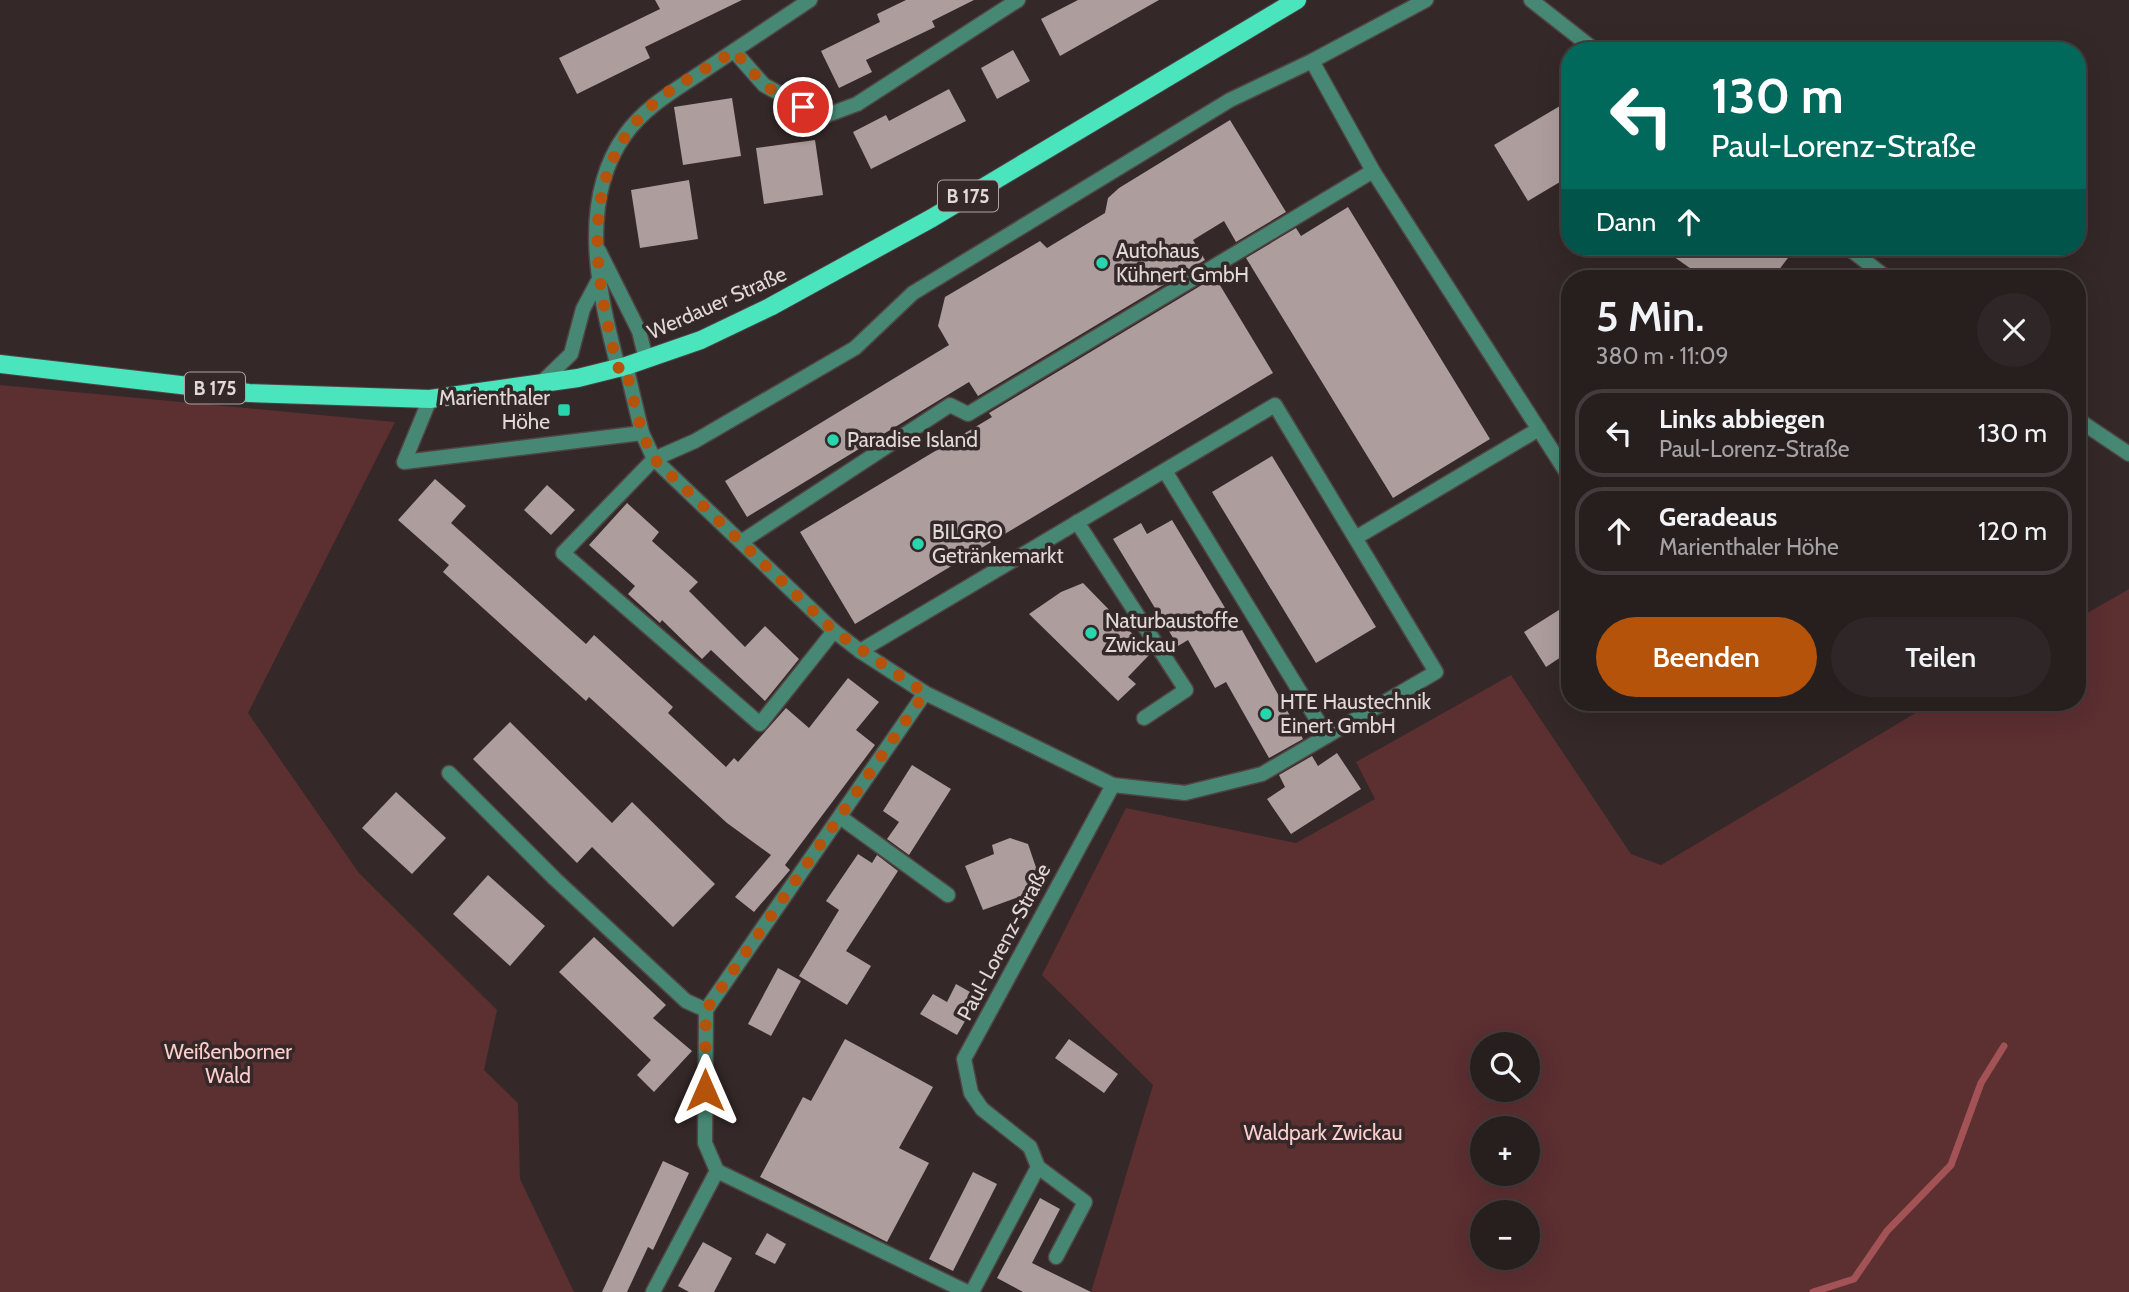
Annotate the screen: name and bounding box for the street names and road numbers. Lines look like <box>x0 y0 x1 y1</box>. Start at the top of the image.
road number: B 175 <box>938 180 998 212</box>
street label: Werdauer Straße <box>643 261 790 344</box>
road number: B 175 <box>185 372 245 404</box>
street label: Paul-Lorenz-Straße <box>952 859 1056 1024</box>

